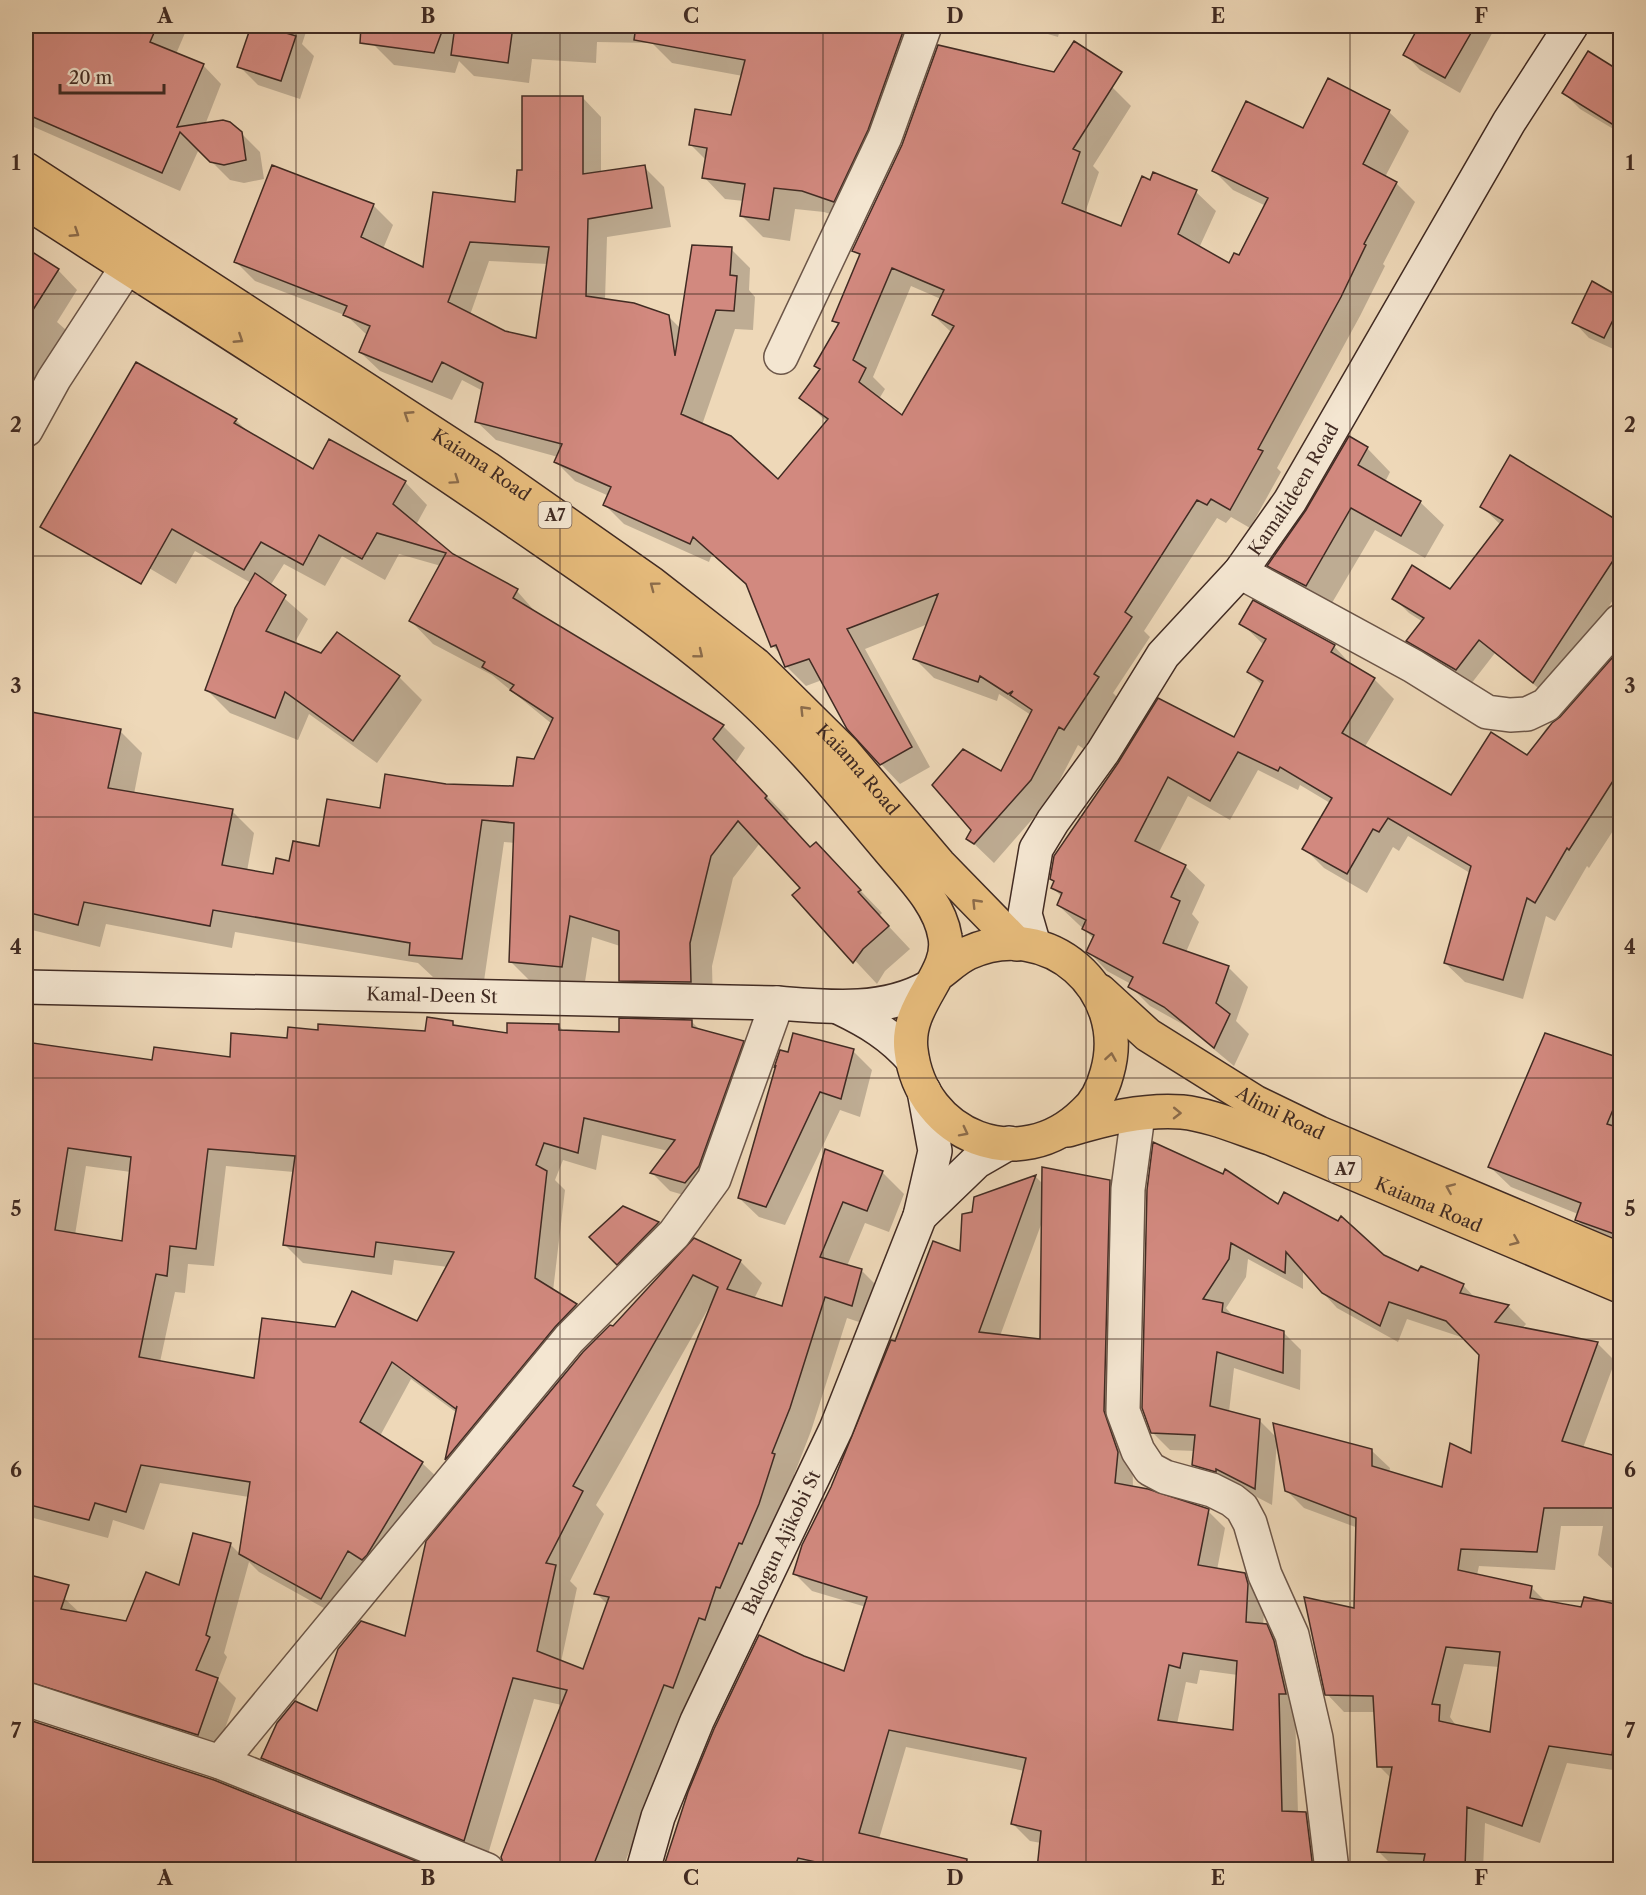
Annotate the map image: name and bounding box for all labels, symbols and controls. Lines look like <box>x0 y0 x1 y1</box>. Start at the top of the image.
text: A <box>156 4 173 28</box>
text: B <box>421 4 436 28</box>
text: C <box>683 4 699 28</box>
text: D <box>946 4 964 28</box>
text: E <box>1211 4 1225 28</box>
text: F <box>1474 4 1488 28</box>
scale bar <box>60 57 164 95</box>
text: 20 m <box>69 67 113 89</box>
text: 1 <box>12 151 21 175</box>
text: 1 <box>1626 151 1635 175</box>
one-way arrow <box>69 226 79 238</box>
one-way arrow <box>232 332 243 343</box>
one-way arrow <box>403 411 414 422</box>
text: 2 <box>10 413 22 437</box>
text: 2 <box>1624 413 1636 437</box>
street label: Kamalideen Road <box>1244 419 1344 560</box>
street label: Kaiama Road <box>428 424 535 506</box>
one-way arrow <box>449 472 459 484</box>
road number: A7 <box>538 502 572 528</box>
one-way arrow <box>650 582 661 593</box>
one-way arrow <box>692 647 703 658</box>
text: 3 <box>10 674 22 698</box>
text: 3 <box>1624 674 1636 698</box>
one-way arrow <box>800 707 811 717</box>
street label: Kaiama Road <box>812 720 904 820</box>
one-way arrow <box>972 899 983 909</box>
text: 4 <box>10 935 22 959</box>
text: 4 <box>1624 935 1636 959</box>
street label: Kamal-Deen St <box>366 983 498 1008</box>
one-way arrow <box>1104 1052 1116 1062</box>
street label: Alimi Road <box>1231 1081 1328 1145</box>
one-way arrow <box>1172 1107 1181 1120</box>
one-way arrow <box>958 1124 969 1136</box>
road number: A7 <box>1328 1156 1362 1182</box>
street label: Kaiama Road <box>1372 1173 1485 1237</box>
one-way arrow <box>1446 1183 1457 1195</box>
text: 5 <box>10 1197 22 1221</box>
text: 5 <box>1624 1197 1636 1221</box>
one-way arrow <box>1509 1234 1520 1246</box>
text: 6 <box>10 1458 22 1482</box>
text: 6 <box>1624 1458 1636 1482</box>
street label: Balogun Ajikobi St <box>738 1466 826 1619</box>
text: 7 <box>11 1719 22 1743</box>
text: 7 <box>1625 1719 1636 1743</box>
text: A <box>156 1866 173 1890</box>
text: B <box>421 1866 436 1890</box>
text: C <box>683 1866 699 1890</box>
text: D <box>946 1866 964 1890</box>
text: E <box>1211 1866 1225 1890</box>
text: F <box>1474 1866 1488 1890</box>

